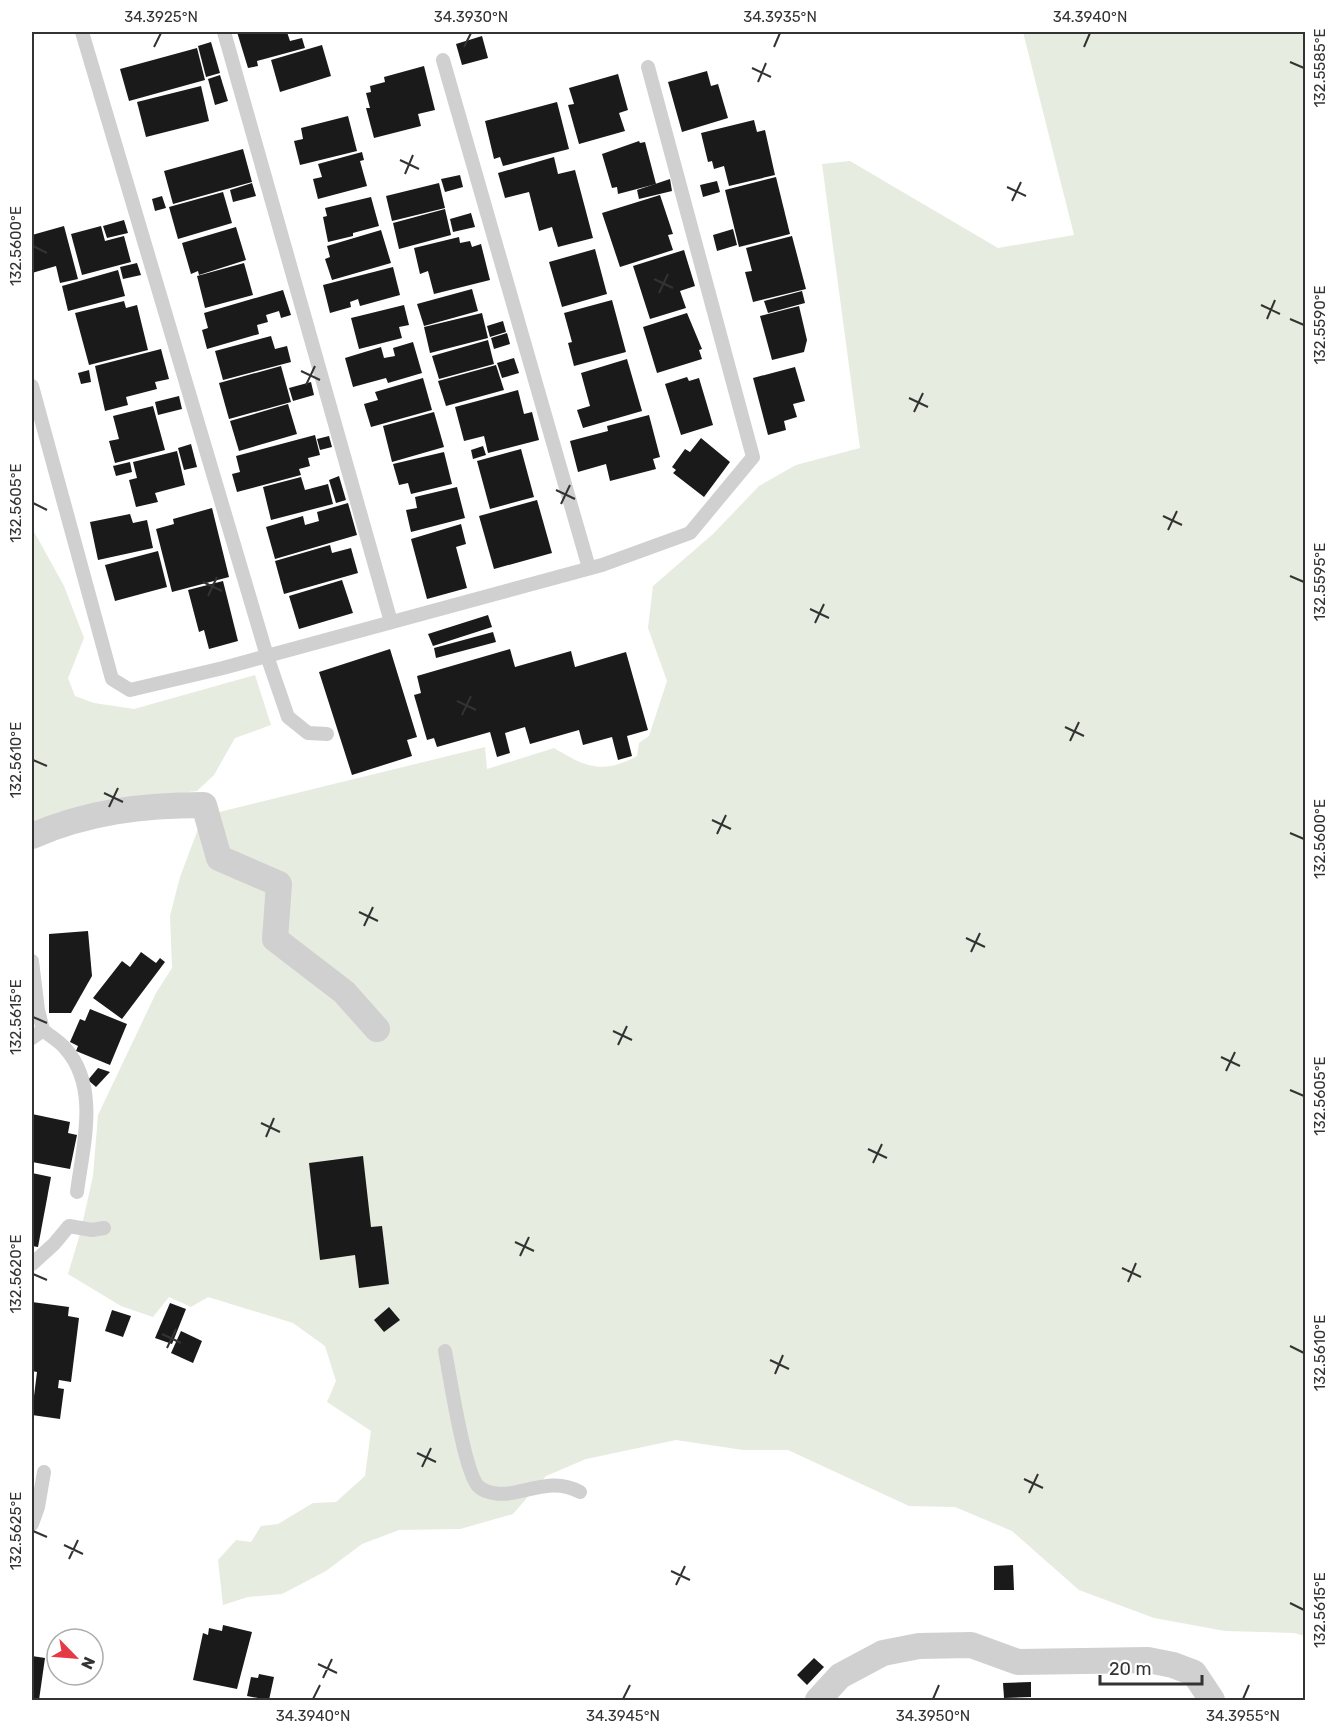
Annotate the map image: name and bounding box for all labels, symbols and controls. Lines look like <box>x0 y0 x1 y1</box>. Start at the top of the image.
text: 34.3925°N <box>124 8 198 26</box>
text: 34.3930°N <box>434 8 508 26</box>
text: 34.3935°N <box>743 8 817 26</box>
text: 34.3940°N <box>1053 8 1127 26</box>
text: 132.5585°E <box>1311 28 1329 108</box>
text: 132.5600°E <box>7 206 25 286</box>
text: 132.5590°E <box>1311 285 1329 365</box>
text: 132.5605°E <box>7 463 25 543</box>
text: 132.5595°E <box>1311 543 1329 621</box>
text: 132.5610°E <box>7 722 25 798</box>
text: 132.5600°E <box>1311 799 1329 879</box>
text: 132.5615°E <box>7 979 25 1055</box>
text: 132.5605°E <box>1311 1056 1329 1136</box>
text: 132.5620°E <box>7 1234 25 1314</box>
text: 132.5610°E <box>1311 1315 1329 1391</box>
text: 132.5625°E <box>7 1492 25 1570</box>
text: 132.5615°E <box>1311 1572 1329 1648</box>
north arrow <box>45 1627 105 1687</box>
scale bar <box>1100 1648 1202 1686</box>
text: N <box>77 1654 99 1672</box>
text: 20 m <box>1109 1658 1151 1680</box>
text: 34.3940°N <box>276 1707 350 1725</box>
text: 34.3945°N <box>586 1707 660 1725</box>
text: 34.3950°N <box>896 1707 970 1725</box>
text: 34.3955°N <box>1206 1707 1280 1725</box>

